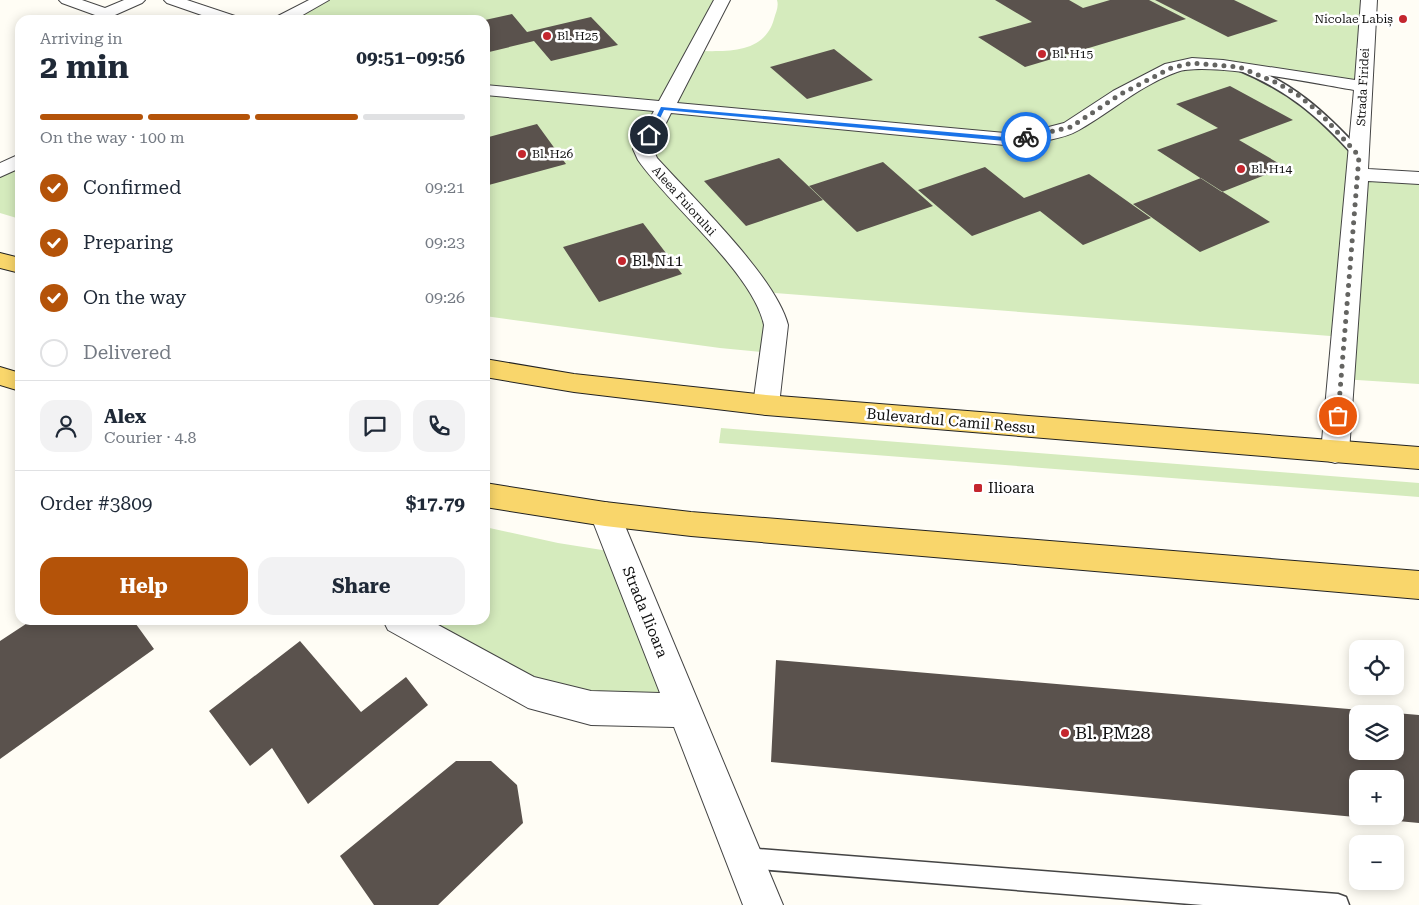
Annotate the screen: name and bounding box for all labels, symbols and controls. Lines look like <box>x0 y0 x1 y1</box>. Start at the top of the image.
place label: Nicolae Labiș <box>1314 12 1393 27</box>
marker: Nicolae Labiș <box>1397 13 1409 25</box>
text: Arriving in <box>40 29 123 48</box>
place label: Bl. H25 <box>557 29 599 43</box>
marker: Bl. H25 <box>541 30 553 42</box>
text: 09:51–09:56 <box>356 46 465 69</box>
place label: Bl. H15 <box>1052 47 1094 61</box>
street label: Strada Firidei <box>1354 47 1372 126</box>
text: 2 min <box>40 48 129 86</box>
marker: Bl. H15 <box>1036 48 1048 60</box>
courier <box>1001 112 1051 162</box>
pin <box>628 114 670 156</box>
icon: home <box>635 121 663 149</box>
icon: bike <box>1012 123 1040 151</box>
text: On the way · 100 m <box>40 128 185 147</box>
place label: Bl. H26 <box>532 147 574 161</box>
marker: Bl. H26 <box>516 148 528 160</box>
place label: Bl. H14 <box>1251 162 1293 176</box>
street label: Aleea Fuiorului <box>649 163 719 239</box>
marker: Bl. H14 <box>1235 163 1247 175</box>
icon: check <box>40 174 68 202</box>
text: Confirmed <box>83 176 181 199</box>
text: 09:21 <box>425 178 465 197</box>
icon: check <box>40 229 68 257</box>
text: Preparing <box>83 231 173 254</box>
text: 09:23 <box>425 233 465 252</box>
place label: Bl. N11 <box>632 252 683 270</box>
marker: Bl. N11 <box>616 255 628 267</box>
icon: check <box>40 284 68 312</box>
text: On the way <box>83 286 186 309</box>
text: 09:26 <box>425 288 465 307</box>
text: Delivered <box>83 341 171 364</box>
pin <box>1317 395 1359 437</box>
button: person <box>40 400 92 452</box>
button: chat <box>349 400 401 452</box>
button: phone <box>413 400 465 452</box>
icon: bag <box>1324 402 1352 430</box>
text: Alex <box>104 405 146 428</box>
street label: Bulevardul Camil Ressu <box>866 405 1037 437</box>
text: Courier · 4.8 <box>104 428 197 447</box>
place label: Ilioara <box>988 479 1034 497</box>
marker: Ilioara <box>972 482 984 494</box>
text: Order #3809 <box>40 492 152 515</box>
text: $17.79 <box>406 492 465 515</box>
button: Help <box>40 557 248 615</box>
button: Share <box>258 557 465 615</box>
street label: Strada Ilioara <box>619 564 671 660</box>
map controls <box>1349 640 1404 890</box>
button: locate <box>1349 640 1404 695</box>
button: layers <box>1349 705 1404 760</box>
place label: Bl. PM28 <box>1075 722 1151 743</box>
marker: Bl. PM28 <box>1059 727 1071 739</box>
button: + <box>1349 770 1404 825</box>
button: − <box>1349 835 1404 890</box>

